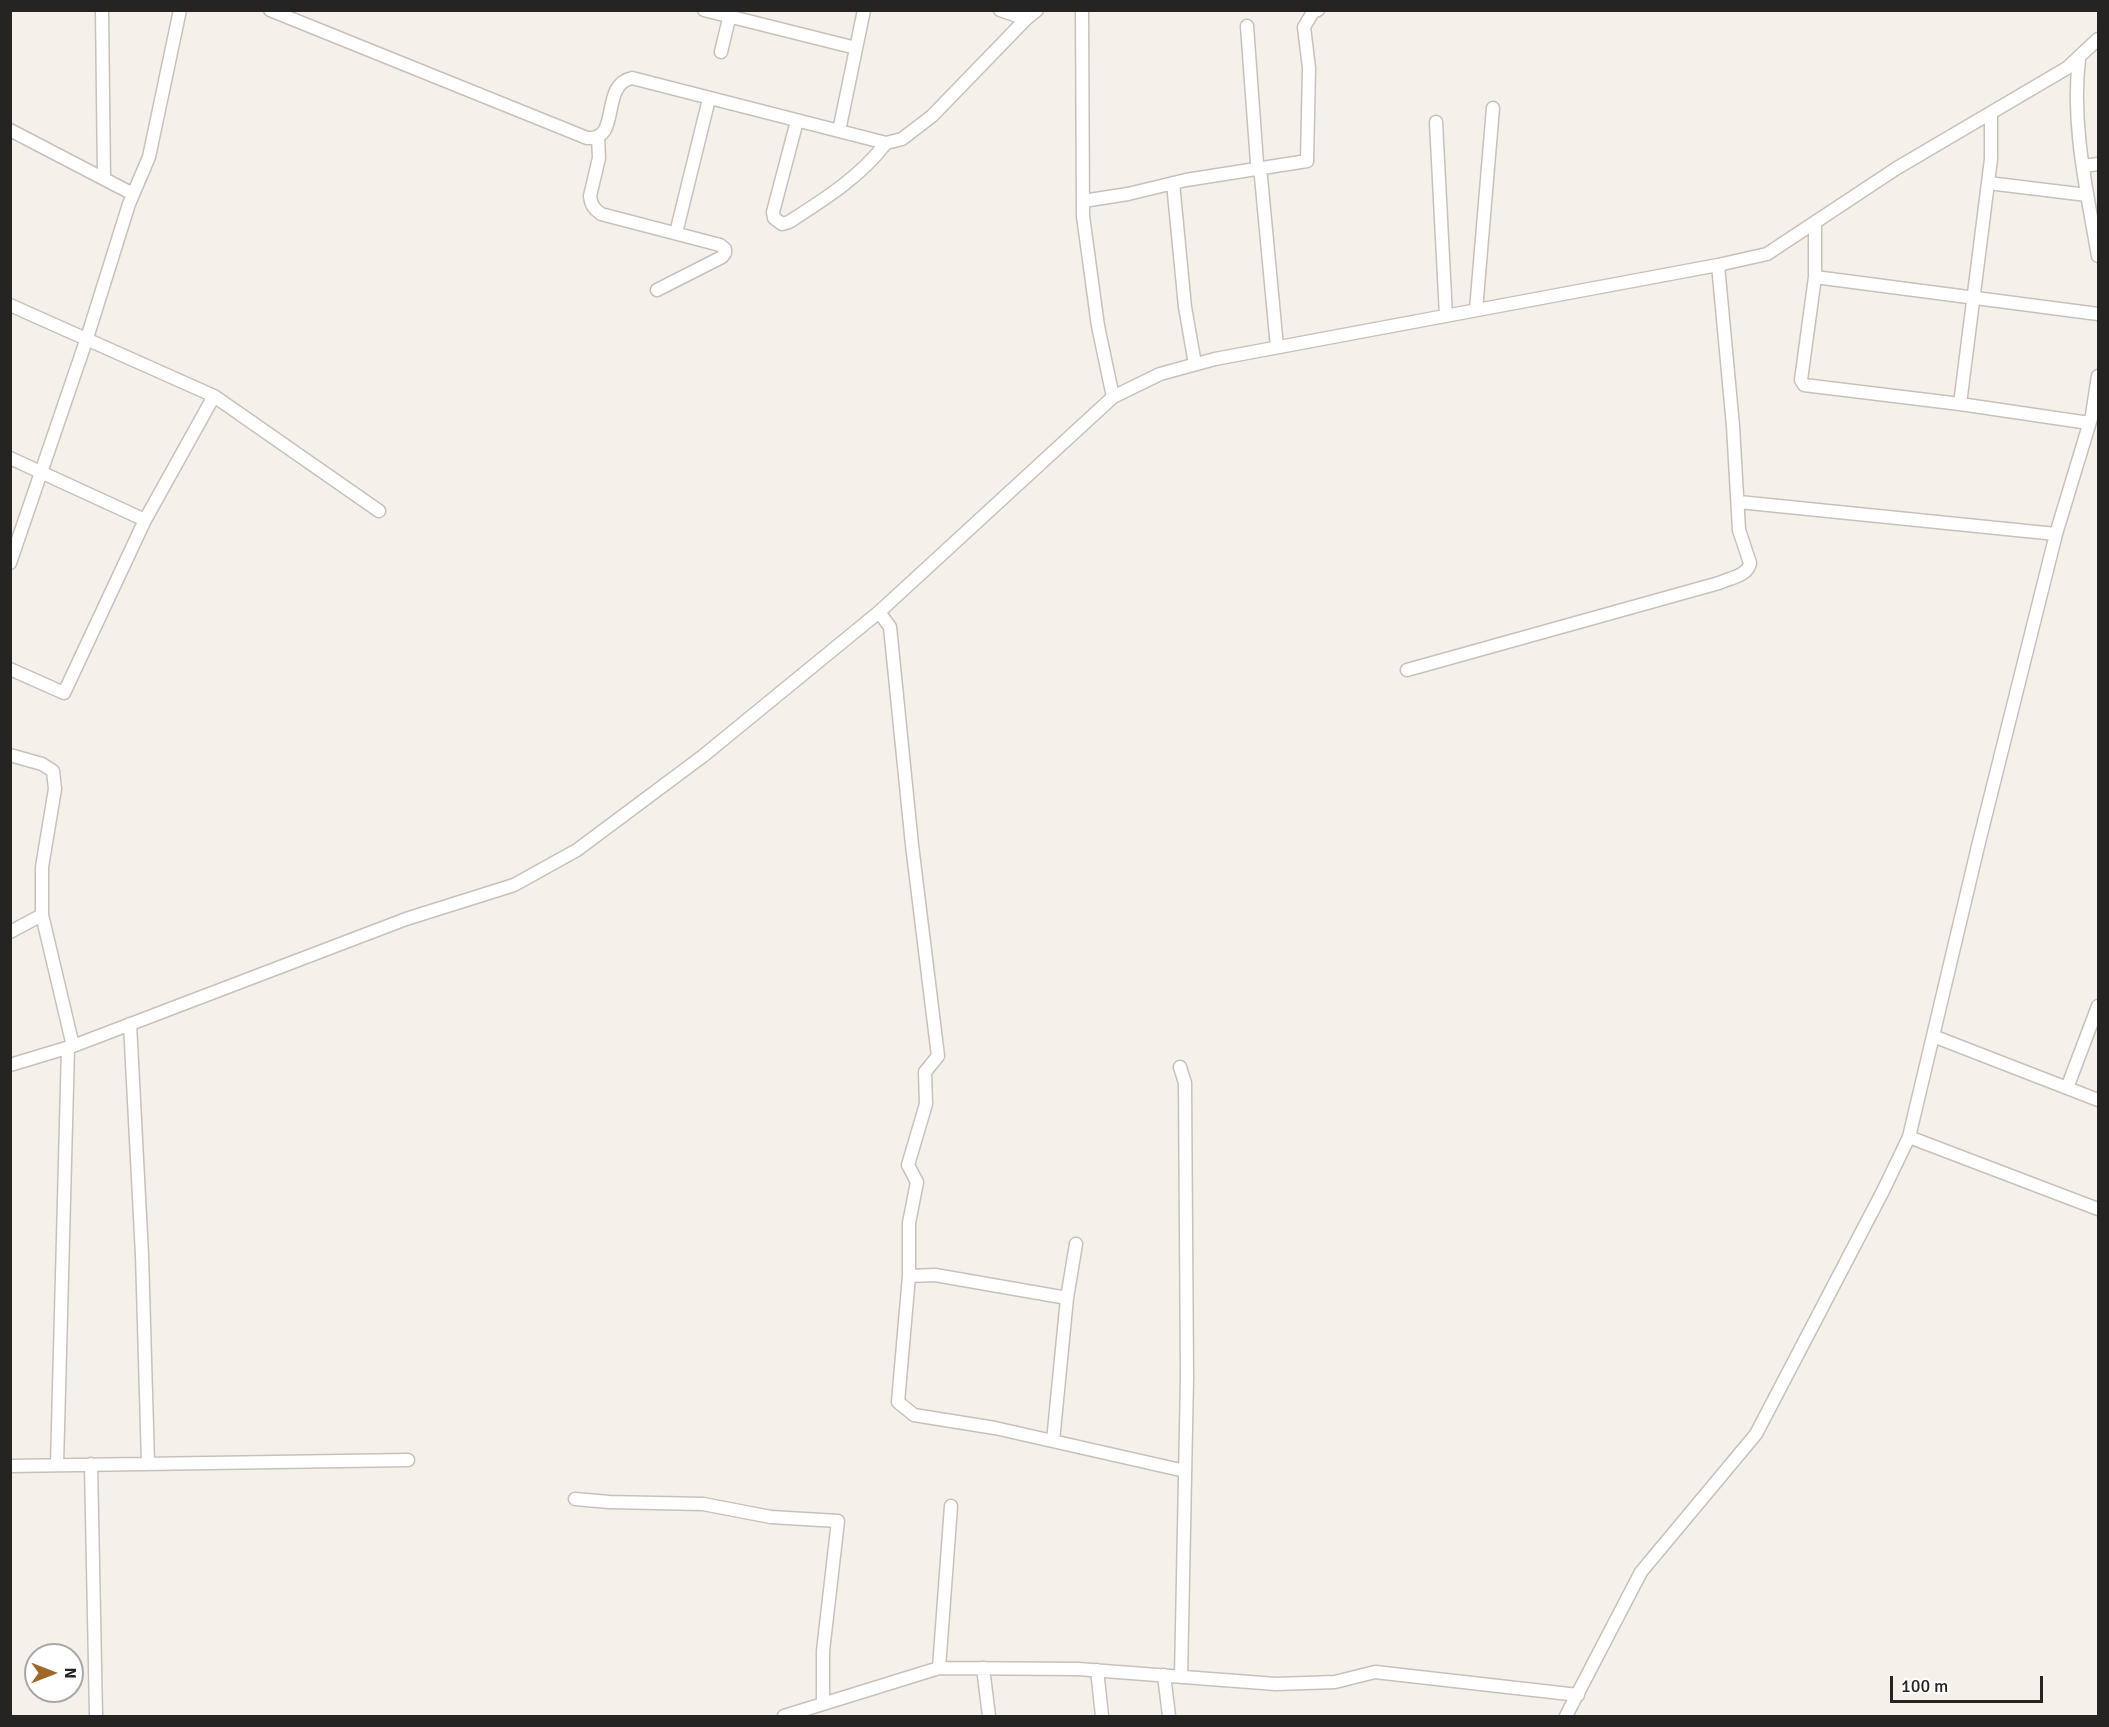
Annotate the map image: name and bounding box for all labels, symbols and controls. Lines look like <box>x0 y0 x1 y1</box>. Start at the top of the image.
north arrow <box>24 1643 84 1703</box>
scale bar <box>1893 1664 2046 1702</box>
text: N <box>60 1667 80 1679</box>
text: 100 m <box>1901 1675 1948 1697</box>

